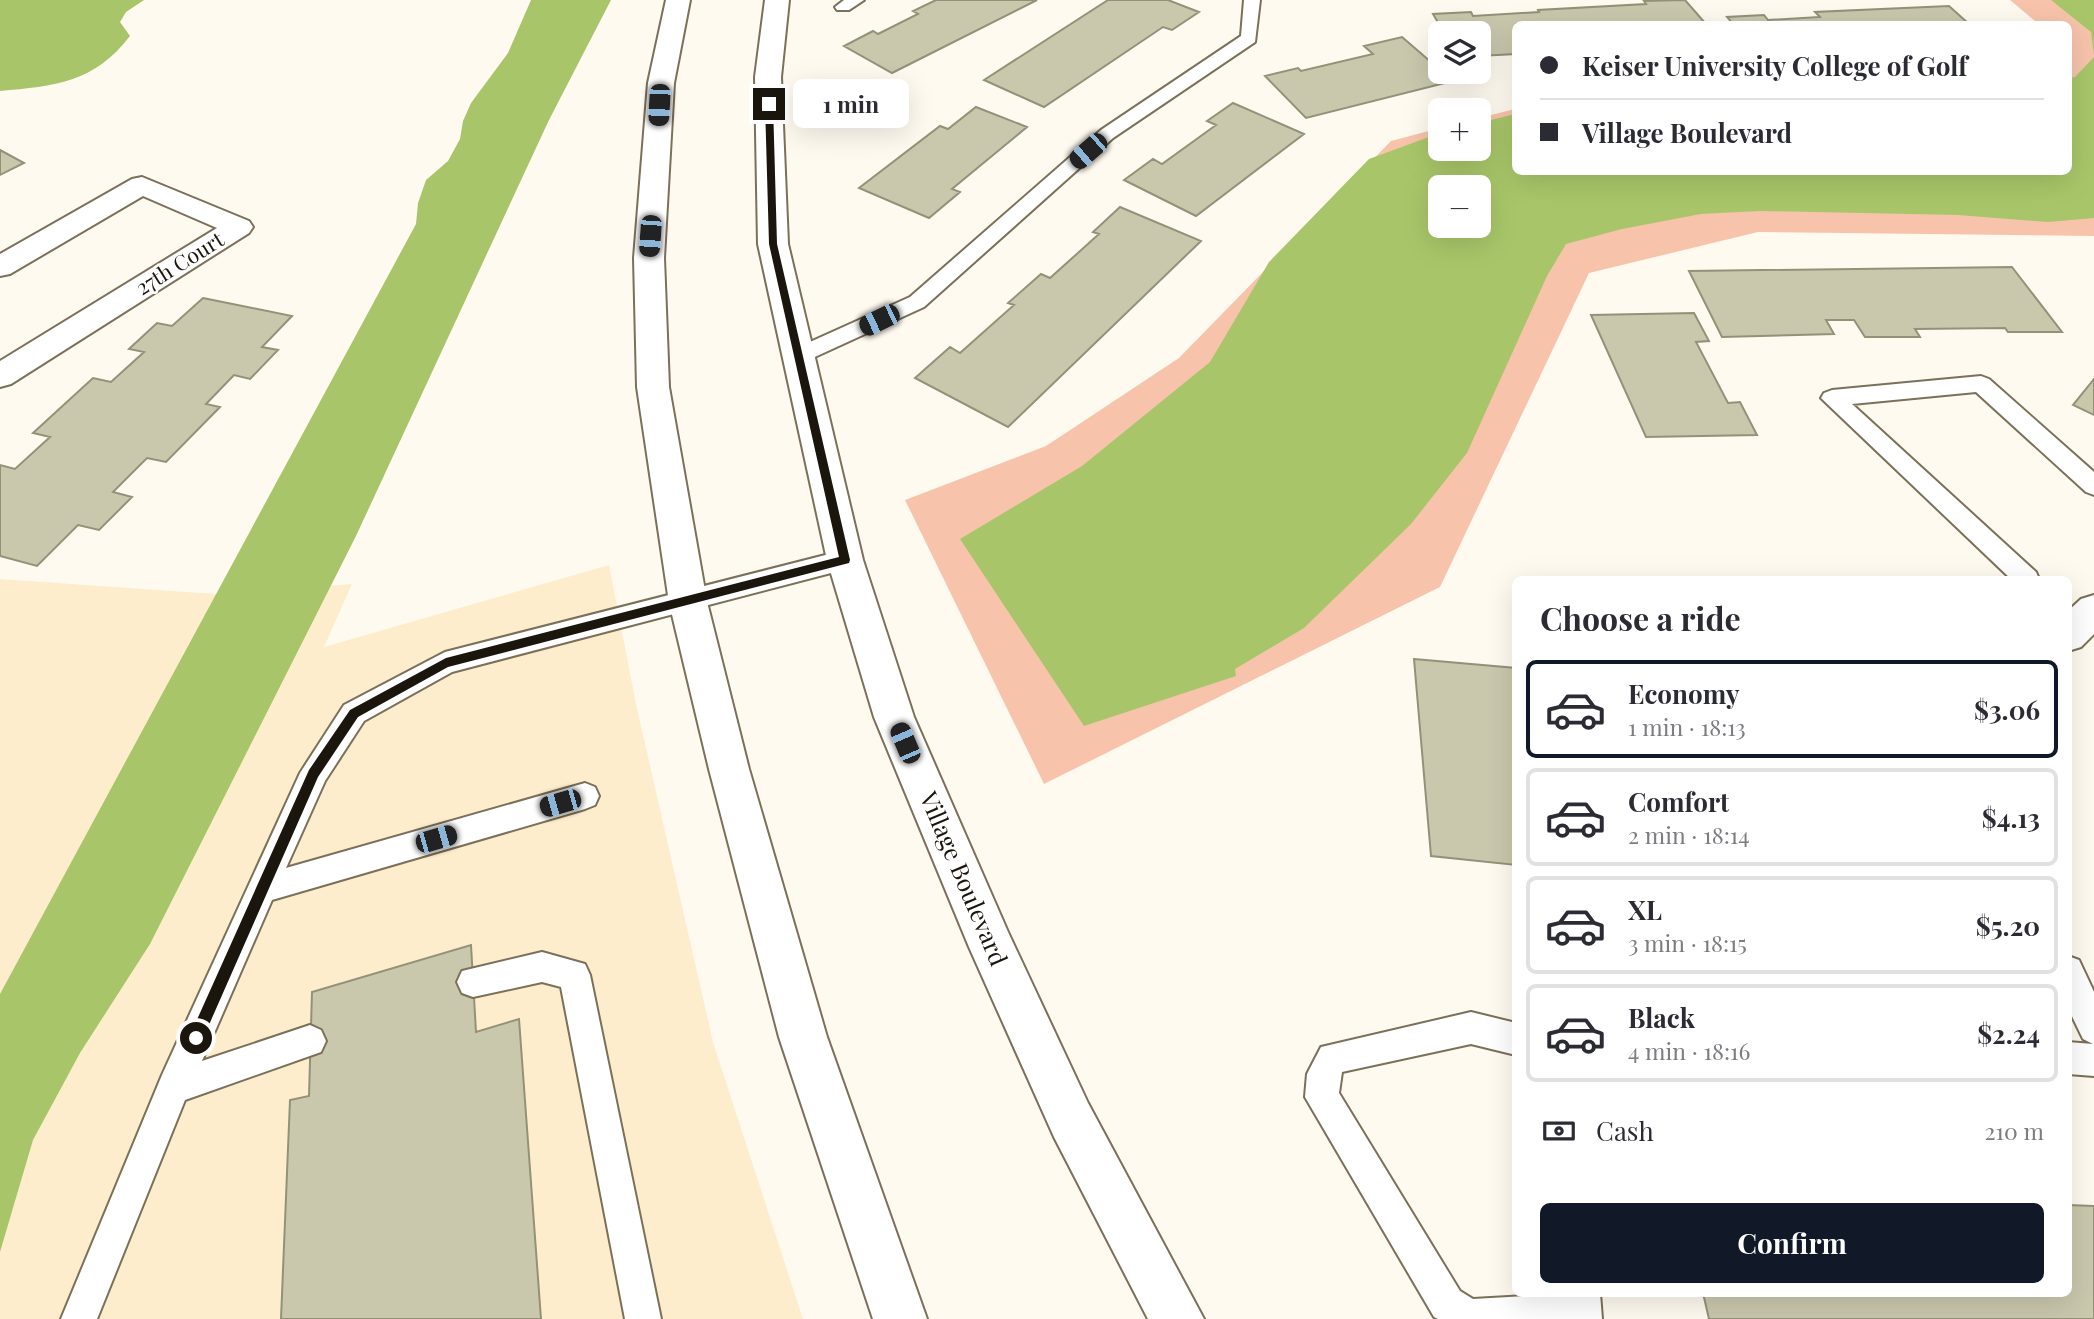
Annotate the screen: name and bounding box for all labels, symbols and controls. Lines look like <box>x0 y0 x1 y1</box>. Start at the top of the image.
map controls <box>1428 21 1491 238</box>
button: layers <box>1428 21 1491 84</box>
text: Keiser University College of Golf <box>1582 48 1967 83</box>
callout: 1 min <box>794 80 909 128</box>
car <box>648 83 671 127</box>
route end <box>753 88 785 120</box>
text: 1 min <box>823 88 879 119</box>
button: + <box>1428 98 1491 161</box>
text: Village Boulevard <box>1582 115 1792 150</box>
car <box>1066 129 1111 173</box>
button: − <box>1428 175 1491 238</box>
car <box>639 214 662 258</box>
street label: 27th Court <box>130 224 229 300</box>
car <box>856 301 903 339</box>
text: Choose a ride <box>1540 596 1741 639</box>
text: Economy <box>1628 676 1739 711</box>
icon: car <box>1544 678 1607 741</box>
text: $3.06 <box>1974 692 2040 727</box>
text: 1 min · 18:13 <box>1628 711 1746 742</box>
car <box>888 720 923 766</box>
text: Comfort <box>1628 784 1729 819</box>
street label: Village Boulevard <box>913 785 1016 970</box>
icon: car <box>1544 786 1607 849</box>
car <box>537 787 584 819</box>
text: $4.13 <box>1982 800 2040 835</box>
text: 2 min · 18:14 <box>1628 819 1750 850</box>
car <box>413 823 460 855</box>
text: XL <box>1628 892 1662 927</box>
icon: car <box>1544 894 1607 957</box>
text: $5.20 <box>1976 908 2040 943</box>
text: 3 min · 18:15 <box>1628 927 1747 958</box>
text: Black <box>1628 1000 1695 1035</box>
icon: car <box>1544 1002 1607 1065</box>
text: $2.24 <box>1977 1016 2040 1051</box>
route start <box>180 1022 212 1054</box>
text: 4 min · 18:16 <box>1628 1035 1751 1066</box>
icon: cash <box>1540 1112 1578 1150</box>
text: Cash <box>1596 1113 1654 1148</box>
text: 210 m <box>1985 1115 2044 1146</box>
button: Confirm <box>1540 1203 2044 1283</box>

